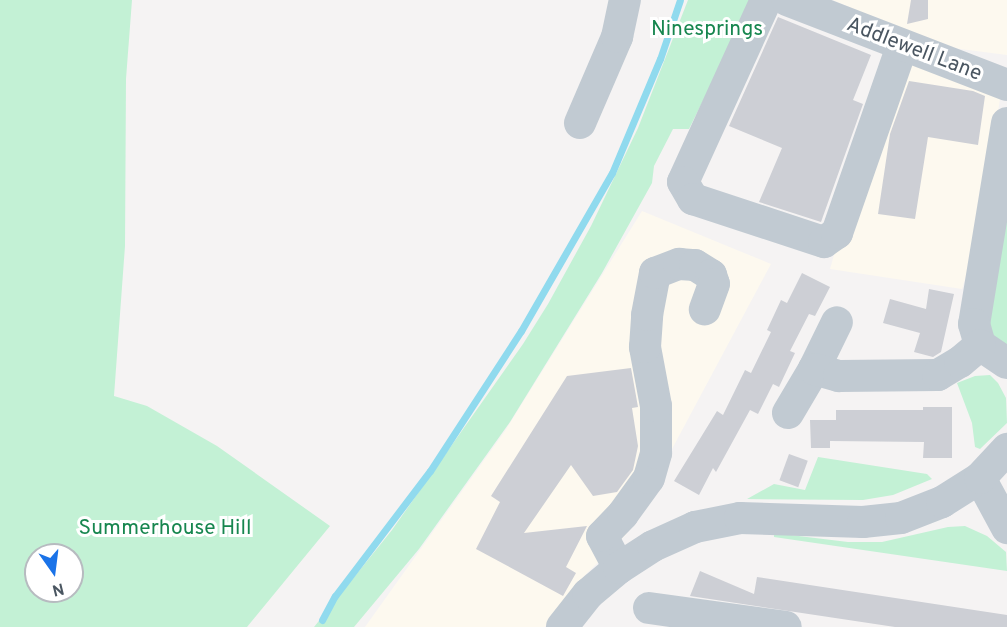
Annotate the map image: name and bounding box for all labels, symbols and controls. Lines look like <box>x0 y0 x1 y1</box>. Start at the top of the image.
street label: Addlewell Lane <box>843 13 985 87</box>
park label: Ninesprings <box>651 17 763 43</box>
park label: Summerhouse Hill <box>79 516 251 542</box>
north arrow <box>24 543 84 603</box>
text: N <box>50 577 66 600</box>

